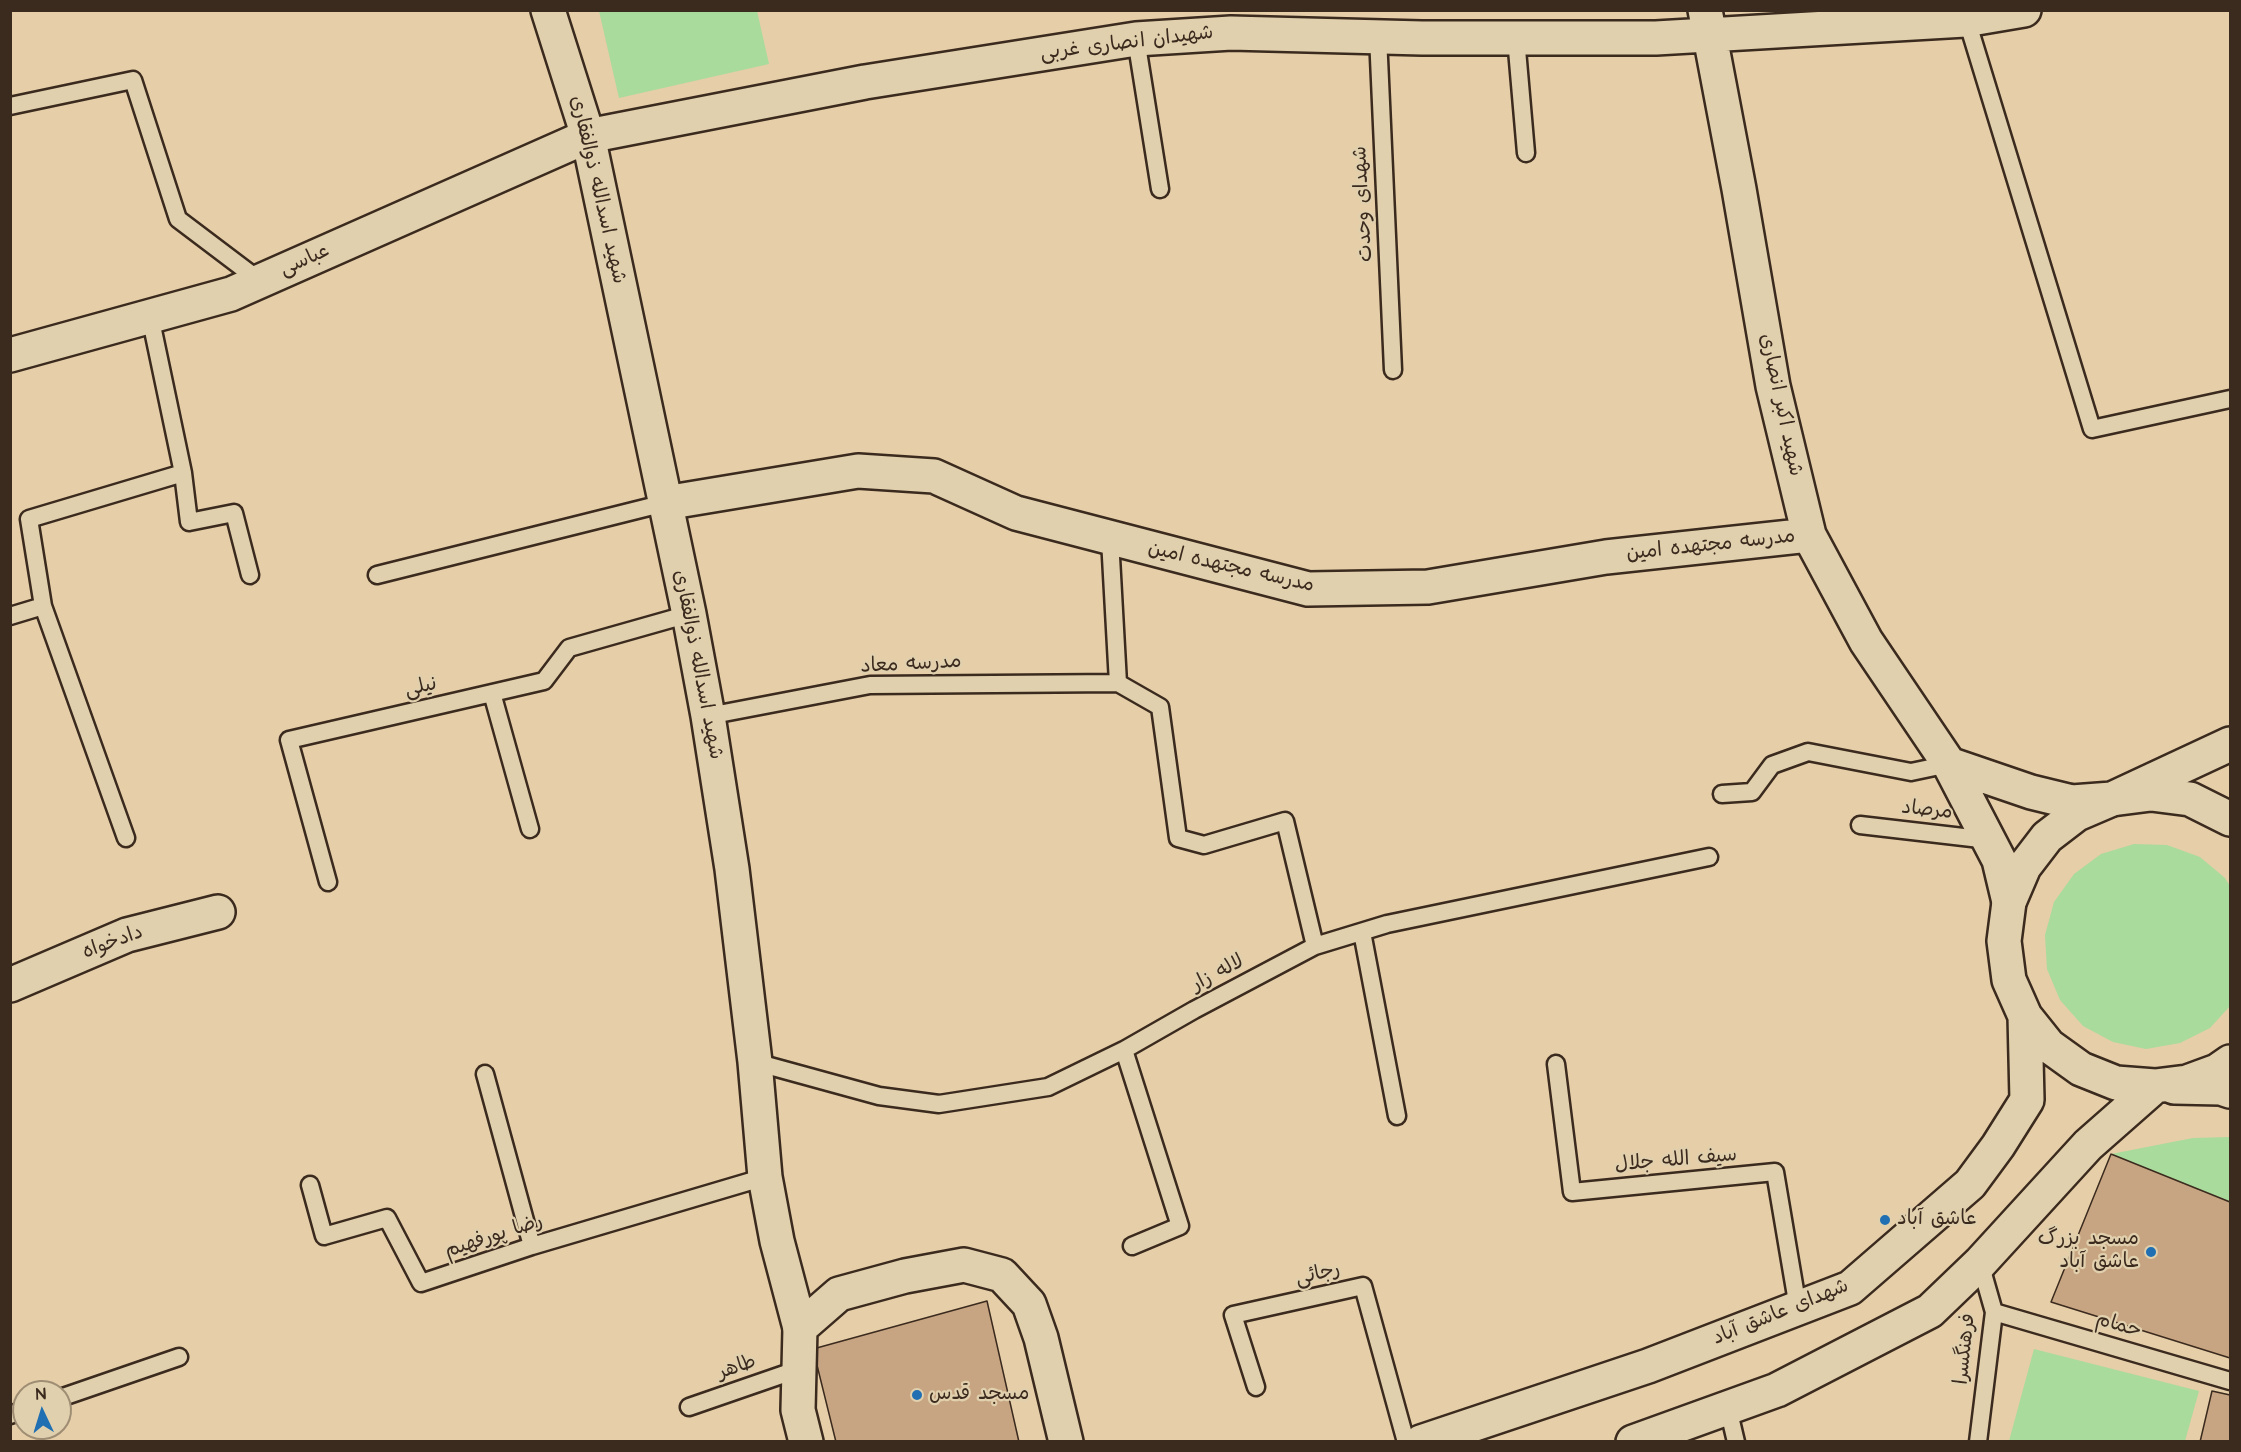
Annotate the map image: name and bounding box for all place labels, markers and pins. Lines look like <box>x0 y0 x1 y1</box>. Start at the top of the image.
place label: عاشق آباد <box>1897 1208 1977 1232</box>
marker: عاشق آباد <box>1878 1213 1892 1227</box>
place label: مسجد بزرگ عاشق آباد <box>2038 1228 2139 1275</box>
marker: مسجد بزرگ عاشق آباد <box>2144 1245 2158 1259</box>
place label: مسجد قدس <box>929 1383 1029 1407</box>
marker: مسجد قدس <box>910 1388 924 1402</box>

